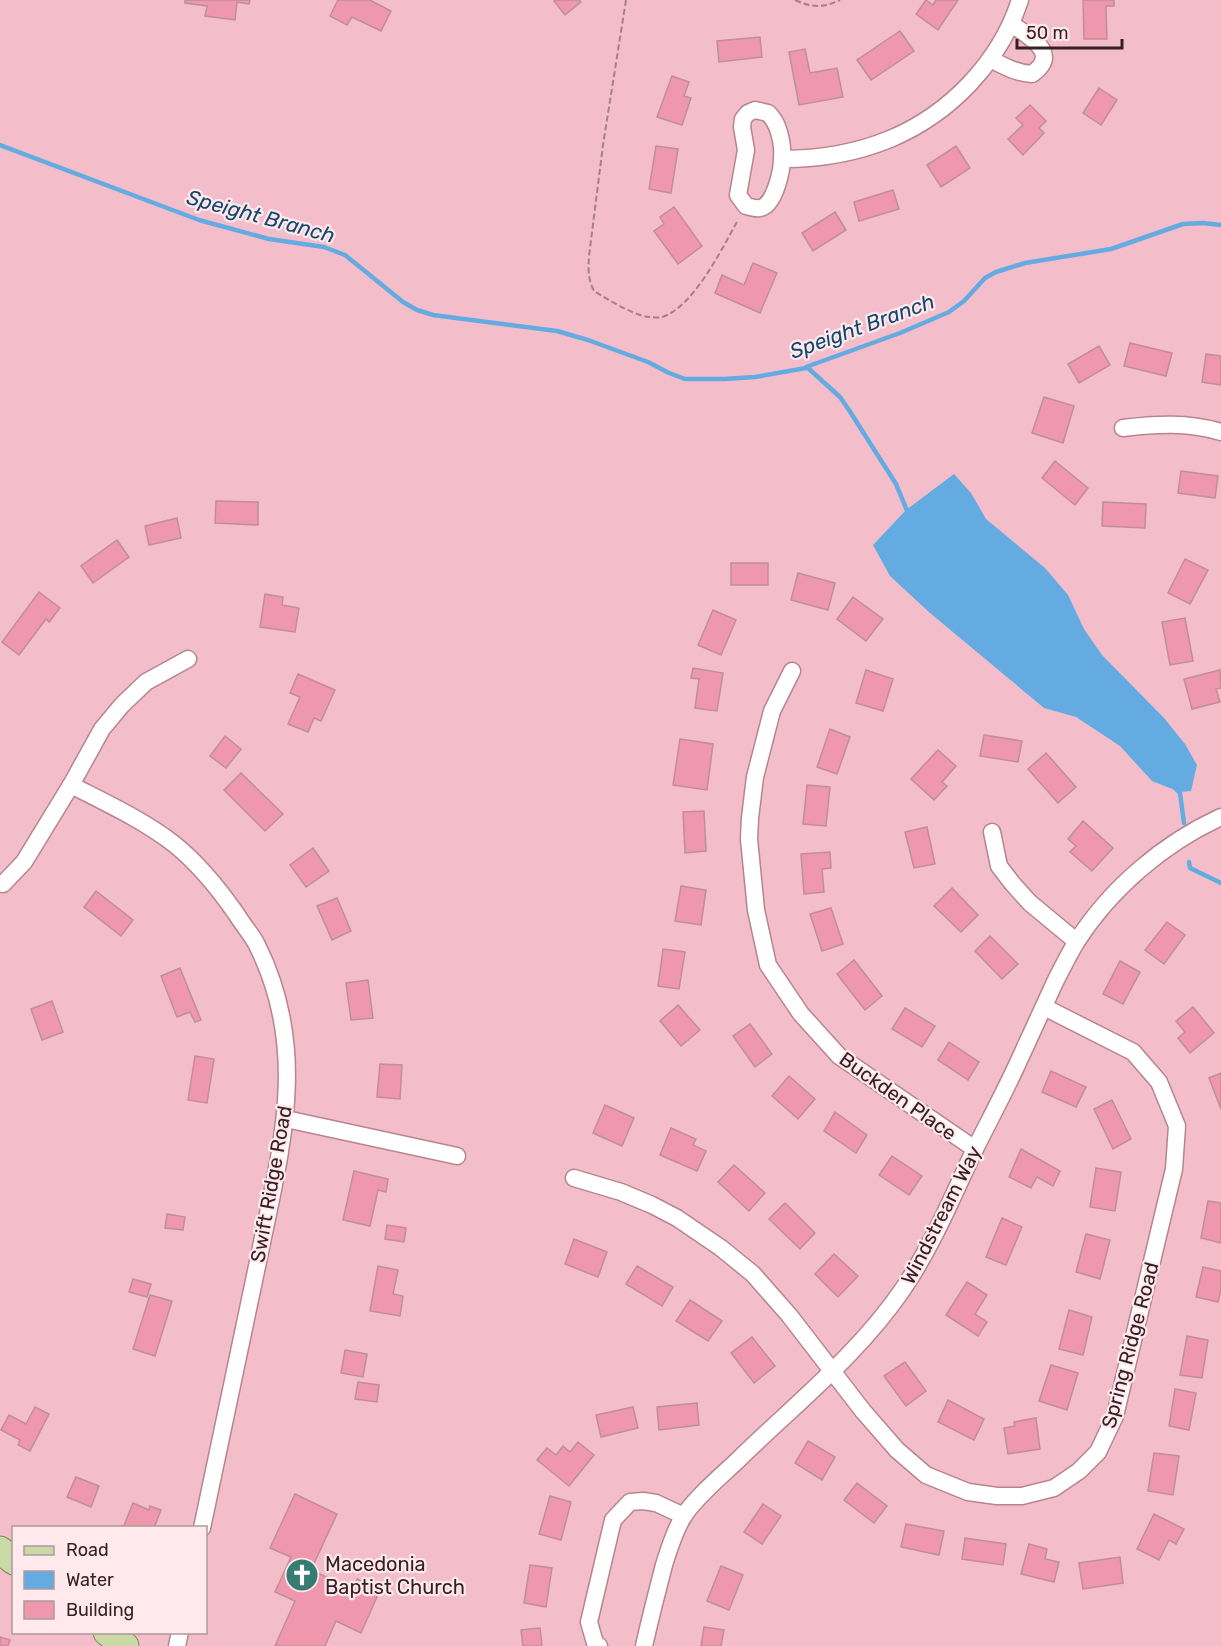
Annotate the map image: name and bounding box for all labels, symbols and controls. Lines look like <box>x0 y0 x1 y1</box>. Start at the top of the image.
scale bar <box>1017 12 1122 50</box>
text: 50 m <box>1026 22 1069 44</box>
water label: Speight Branch <box>184 184 338 248</box>
water label: Speight Branch <box>786 288 938 364</box>
street label: Buckden Place <box>835 1047 961 1145</box>
street label: Swift Ridge Road <box>245 1104 297 1264</box>
street label: Windstream Way <box>896 1142 986 1288</box>
street label: Spring Ridge Road <box>1096 1259 1164 1431</box>
legend <box>12 1526 207 1634</box>
text: Road <box>66 1539 109 1561</box>
place label: Macedonia Baptist Church <box>325 1552 465 1599</box>
church icon: Macedonia Baptist Church <box>284 1557 320 1593</box>
text: Water <box>66 1569 114 1591</box>
text: Building <box>66 1599 134 1621</box>

